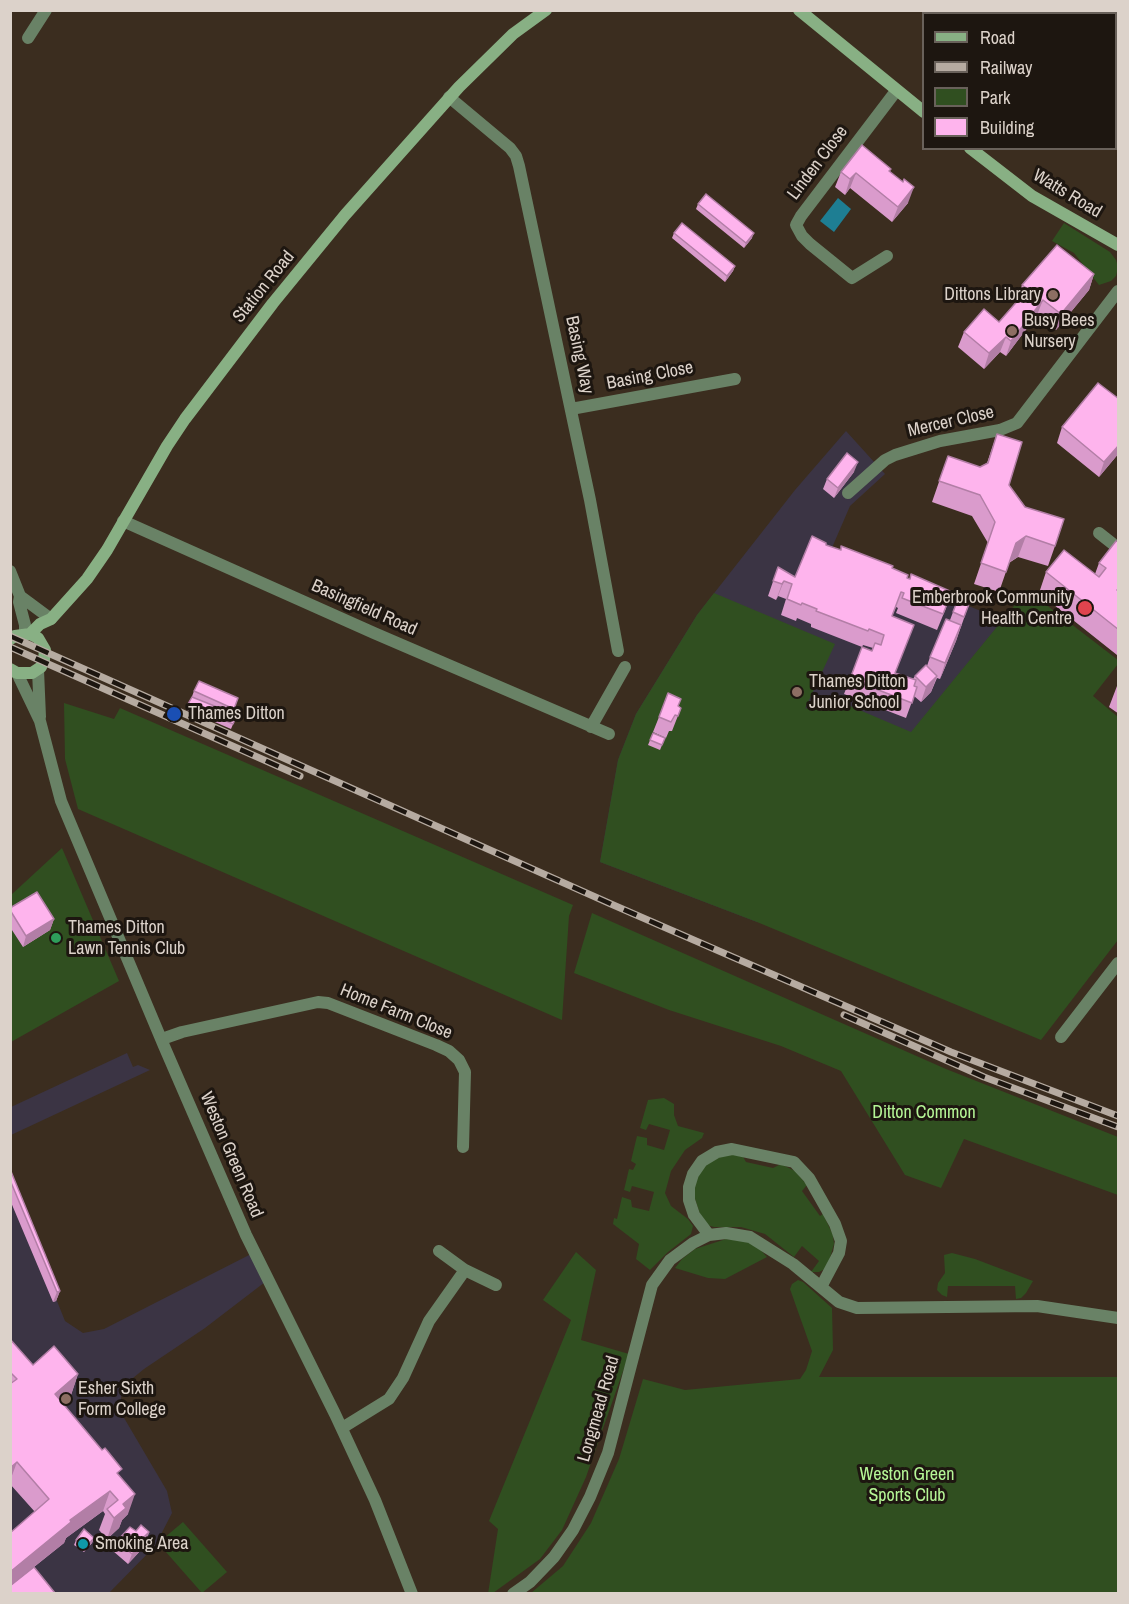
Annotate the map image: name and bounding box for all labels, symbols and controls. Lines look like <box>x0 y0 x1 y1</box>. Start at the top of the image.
legend <box>922 12 1117 150</box>
text: Road <box>980 25 1015 50</box>
text: Railway <box>980 55 1033 80</box>
text: Park <box>980 85 1010 110</box>
text: Building <box>980 115 1034 140</box>
street label: Linden Close <box>783 122 853 204</box>
street label: Watts Road <box>1029 165 1105 223</box>
street label: Station Road <box>228 247 300 327</box>
place label: Dittons Library <box>944 284 1041 306</box>
marker: Dittons Library <box>1046 288 1060 302</box>
place label: Busy Bees Nursery <box>1024 310 1095 352</box>
street label: Basing Way <box>560 314 598 396</box>
marker: Busy Bees Nursery <box>1005 324 1019 338</box>
street label: Basing Close <box>605 357 695 395</box>
street label: Mercer Close <box>906 402 996 442</box>
street label: Basingfield Road <box>308 575 420 641</box>
place label: Emberbrook Community Health Centre <box>912 587 1072 630</box>
marker: Emberbrook Community Health Centre <box>1076 599 1094 617</box>
place label: Thames Ditton Junior School <box>809 671 906 714</box>
marker: Thames Ditton Junior School <box>790 685 804 699</box>
place label: Thames Ditton <box>188 703 285 725</box>
marker: Thames Ditton <box>165 705 183 723</box>
place label: Thames Ditton Lawn Tennis Club <box>68 917 185 960</box>
marker: Thames Ditton Lawn Tennis Club <box>49 931 63 945</box>
street label: Home Farm Close <box>337 980 455 1044</box>
street label: Weston Green Road <box>195 1089 267 1221</box>
park label: Ditton Common <box>872 1102 976 1124</box>
street label: Longmead Road <box>574 1354 624 1464</box>
place label: Esher Sixth Form College <box>78 1378 166 1420</box>
marker: Esher Sixth Form College <box>59 1392 73 1406</box>
park label: Weston Green Sports Club <box>860 1464 954 1506</box>
place label: Smoking Area <box>95 1533 189 1555</box>
marker: Smoking Area <box>76 1537 90 1551</box>

